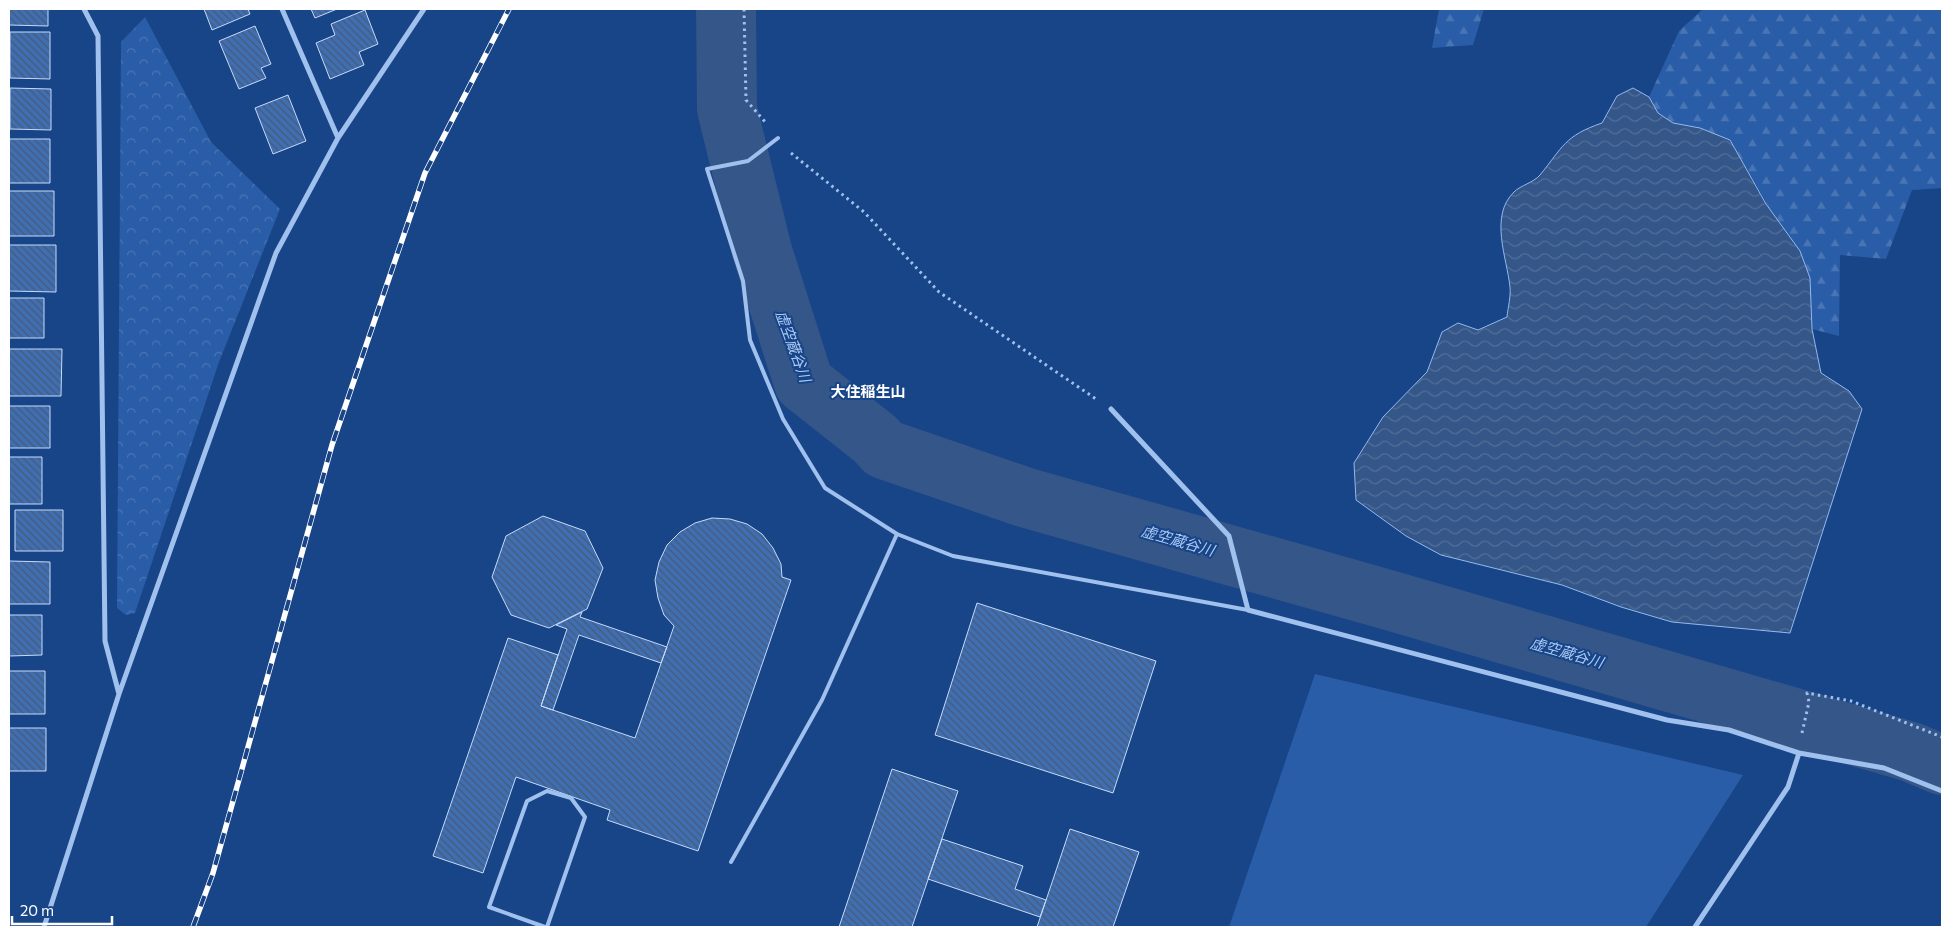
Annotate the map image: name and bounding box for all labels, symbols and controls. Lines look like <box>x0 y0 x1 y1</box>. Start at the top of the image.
water label: 虚空蔵谷川 <box>773 308 816 386</box>
district label: 大住稲生山 <box>830 382 906 400</box>
water label: 虚空蔵谷川 <box>1139 521 1218 560</box>
water label: 虚空蔵谷川 <box>1528 633 1607 672</box>
scale bar <box>12 894 112 926</box>
text: 20 m <box>20 901 54 919</box>

